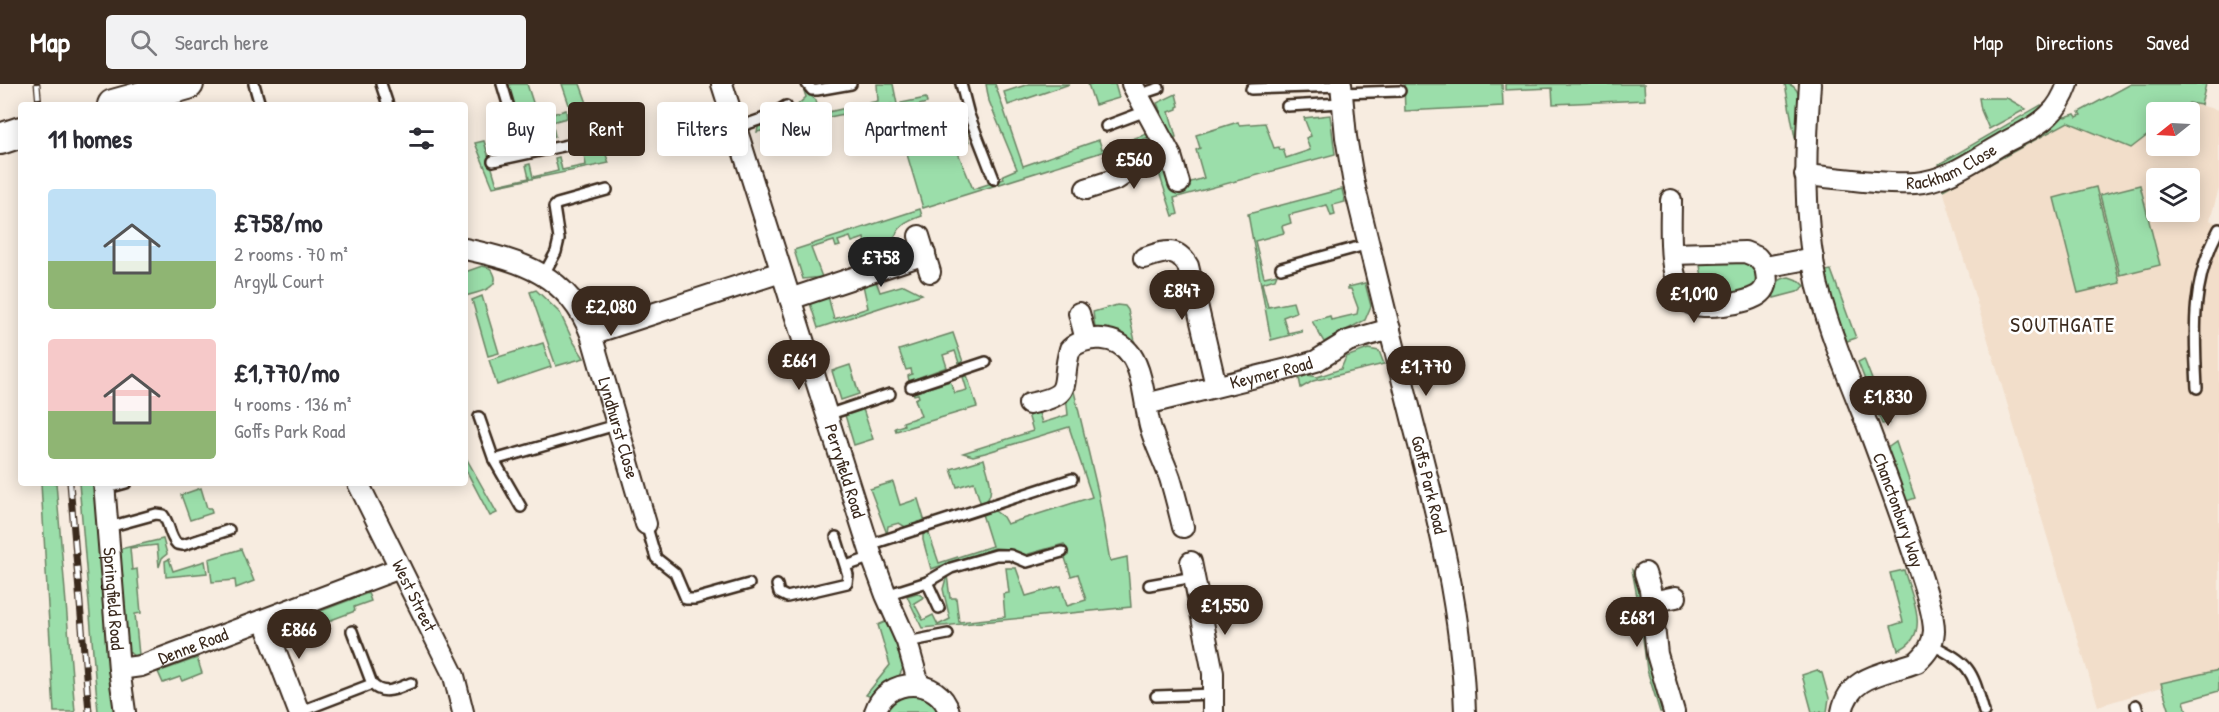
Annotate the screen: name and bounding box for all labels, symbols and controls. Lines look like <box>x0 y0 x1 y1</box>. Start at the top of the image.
search box <box>106 15 526 69</box>
text: Map <box>30 23 70 61</box>
icon: search <box>127 26 160 59</box>
text: Search here <box>175 27 269 57</box>
text: Map <box>1973 28 2003 57</box>
text: Directions <box>2036 28 2113 57</box>
text: Saved <box>2146 28 2189 57</box>
chip: Buy <box>486 102 556 156</box>
chip: Rent <box>568 102 645 156</box>
chip: Filters <box>657 102 748 156</box>
chip: New <box>760 102 832 156</box>
chip: Apartment <box>844 102 968 156</box>
north arrow <box>2146 102 2200 156</box>
map controls <box>2146 102 2200 222</box>
text: 11 homes <box>48 121 132 156</box>
icon: filters <box>405 122 438 155</box>
street label: Rackham Close <box>1906 137 2001 195</box>
pin: £560 <box>1098 139 1170 190</box>
text: £560 <box>1116 145 1152 172</box>
button: layers <box>2146 168 2200 222</box>
text: £758/mo <box>234 205 323 240</box>
icon: home <box>96 213 168 285</box>
pin: £758 <box>845 237 917 288</box>
text: 2 rooms · 70 m² <box>234 240 348 267</box>
text: £758 <box>862 243 900 270</box>
text: Argyll Court <box>234 267 324 294</box>
pin: £847 <box>1146 270 1218 321</box>
pin: £1,010 <box>1645 273 1743 324</box>
text: £847 <box>1163 276 1201 303</box>
text: £1,010 <box>1670 279 1718 306</box>
pin: £2,080 <box>562 286 660 337</box>
text: £2,080 <box>586 292 636 319</box>
district label: SOUTHGATE <box>2010 310 2116 339</box>
pin: £661 <box>763 340 835 391</box>
text: £661 <box>782 346 816 373</box>
pin: £1,770 <box>1377 346 1475 397</box>
street label: Keymer Road <box>1227 350 1315 395</box>
text: £1,770 <box>1400 352 1452 379</box>
text: £1,770/mo <box>234 355 340 390</box>
icon: home <box>96 363 168 435</box>
street label: Lyndhurst Close <box>592 374 645 482</box>
pin: £1,830 <box>1839 376 1937 427</box>
text: £1,830 <box>1864 382 1912 409</box>
text: 4 rooms · 136 m² <box>234 390 351 417</box>
text: Goffs Park Road <box>234 417 345 444</box>
street label: Perryfield Road <box>819 421 872 521</box>
street label: Goffs Park Road <box>1405 433 1453 536</box>
street label: Chanctonbury Way <box>1867 449 1930 571</box>
street label: Springfield Road <box>97 546 130 651</box>
street label: West Street <box>386 555 443 637</box>
pin: £1,550 <box>1176 585 1274 636</box>
text: £1,550 <box>1201 591 1249 618</box>
pin: £681 <box>1601 597 1673 648</box>
text: £681 <box>1620 603 1654 630</box>
pin: £866 <box>263 609 335 660</box>
text: £866 <box>281 615 317 642</box>
street label: Denne Road <box>155 621 232 670</box>

